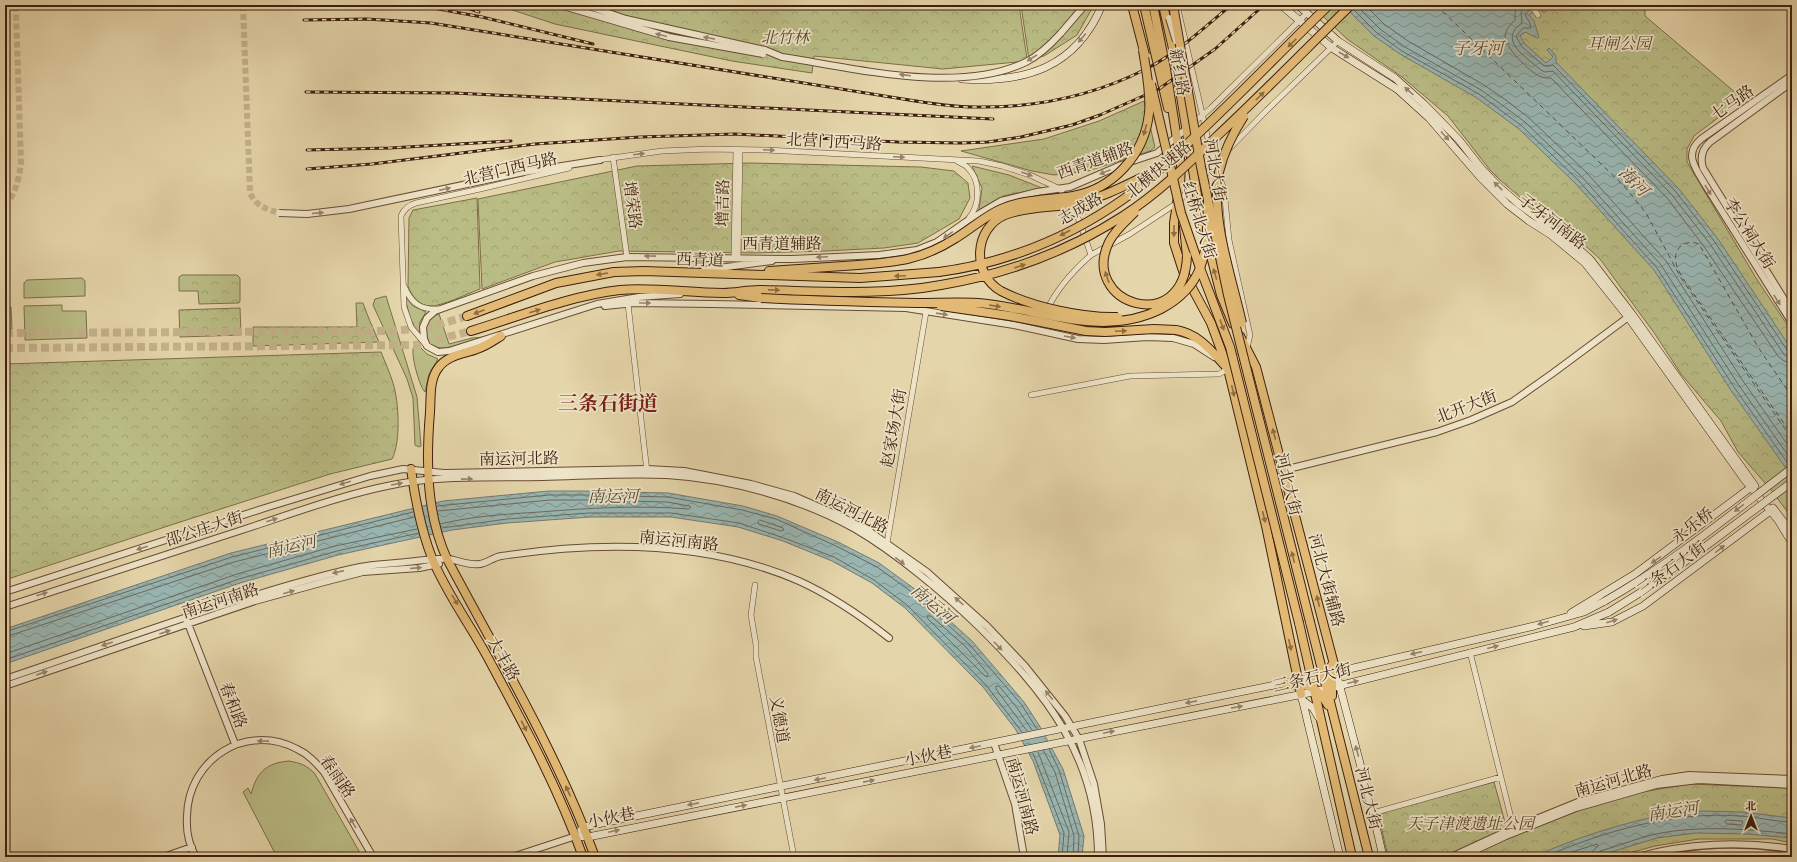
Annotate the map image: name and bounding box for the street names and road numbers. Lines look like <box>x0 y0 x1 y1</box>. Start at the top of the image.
street label: 新红路 <box>1164 46 1196 98</box>
street label: 七马路 <box>1705 78 1759 126</box>
street label: 北营门西马路 <box>785 127 883 155</box>
street label: 北横快速路 <box>1120 134 1196 204</box>
street label: 西青道辅路 <box>1053 135 1137 185</box>
street label: 河北大街 <box>1199 136 1233 204</box>
street label: 北营门西马路 <box>461 146 559 190</box>
street label: 红桥北大街 <box>1177 178 1223 262</box>
street label: 增吉路 <box>710 179 734 227</box>
street label: 增荣路 <box>618 180 648 230</box>
street label: 志成路 <box>1053 186 1107 230</box>
street label: 子牙河南路 <box>1514 187 1592 255</box>
street label: 李公祠大街 <box>1719 193 1781 273</box>
street label: 西青道辅路 <box>742 231 822 255</box>
street label: 西青道 <box>676 246 724 272</box>
street label: 北开大街 <box>1432 383 1500 429</box>
street label: 赵家场大街 <box>874 387 912 469</box>
street label: 南运河北路 <box>479 445 559 471</box>
street label: 河北大街 <box>1270 450 1308 518</box>
street label: 南运河北路 <box>811 481 893 539</box>
street label: 永乐桥 <box>1666 501 1718 549</box>
street label: 邵公庄大街 <box>162 504 246 552</box>
street label: 南运河南路 <box>638 524 720 556</box>
street label: 河北大街辅路 <box>1303 531 1351 629</box>
street label: 三条石大街 <box>1632 535 1710 601</box>
street label: 南运河南路 <box>178 576 262 624</box>
street label: 大丰路 <box>482 631 526 685</box>
street label: 三条石大街 <box>1270 656 1354 698</box>
street label: 春和路 <box>214 678 254 732</box>
street label: 义德道 <box>764 693 796 745</box>
street label: 小伙巷 <box>902 739 954 771</box>
street label: 春雨路 <box>314 749 362 803</box>
street label: 南运河南路 <box>1001 754 1045 838</box>
street label: 南运河北路 <box>1571 757 1655 803</box>
street label: 河北大街 <box>1350 764 1388 832</box>
street label: 小伙巷 <box>585 801 637 833</box>

